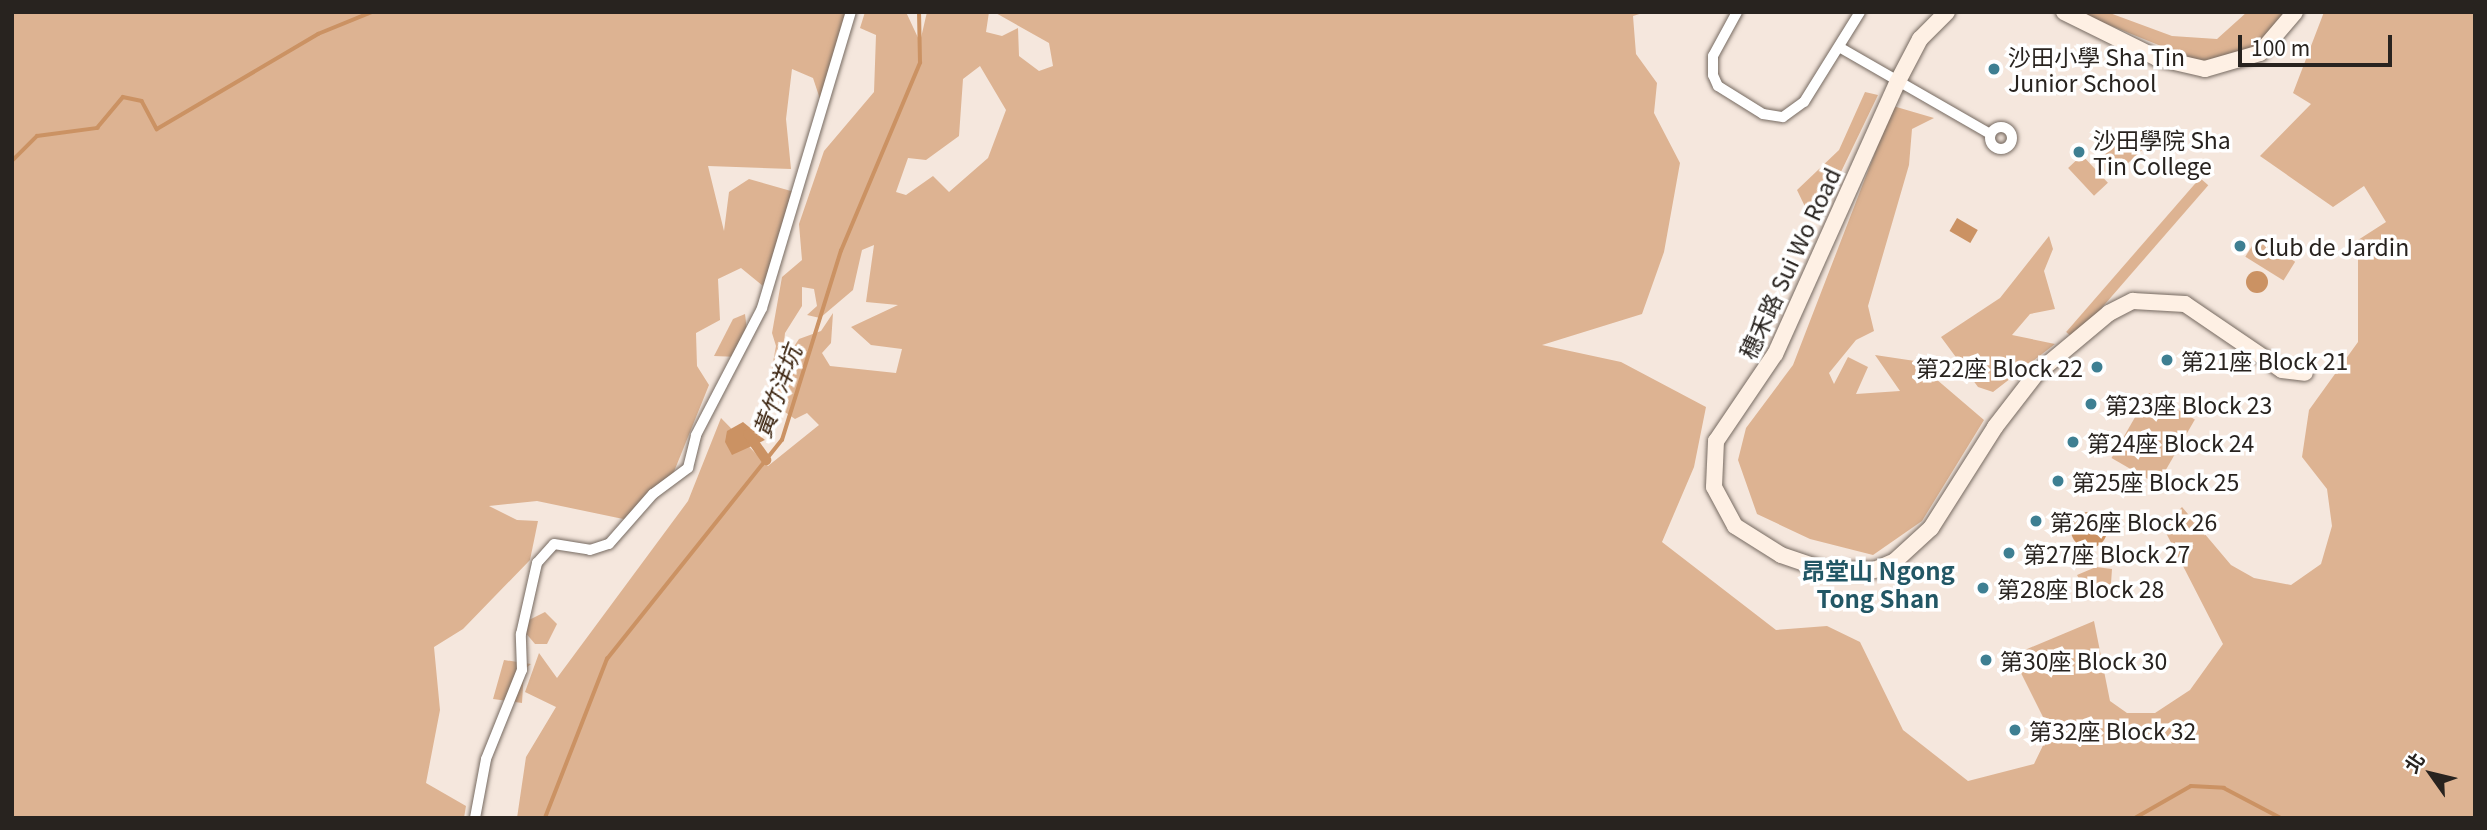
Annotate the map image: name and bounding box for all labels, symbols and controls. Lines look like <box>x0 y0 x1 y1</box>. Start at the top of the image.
scale bar <box>2242 21 2396 65</box>
text: 100 m <box>2251 32 2310 62</box>
place label: 沙田小學 Sha Tin Junior School <box>2008 42 2185 96</box>
marker: 沙田小學 Sha Tin Junior School <box>1986 61 2002 77</box>
place label: 沙田學院 Sha Tin College <box>2093 125 2231 179</box>
marker: 沙田學院 Sha Tin College <box>2071 144 2087 160</box>
street label: 穗禾路 Sui Wo Road <box>1733 163 1845 363</box>
place label: Club de Jardin <box>2254 232 2409 260</box>
marker: Club de Jardin <box>2232 238 2248 254</box>
water label: 黃竹洋坑 <box>746 341 806 441</box>
place label: 第21座 Block 21 <box>2181 346 2348 374</box>
marker: 第21座 Block 21 <box>2159 352 2175 368</box>
place label: 第22座 Block 22 <box>1916 353 2083 381</box>
marker: 第22座 Block 22 <box>2089 359 2105 375</box>
place label: 第23座 Block 23 <box>2105 390 2272 418</box>
marker: 第23座 Block 23 <box>2083 396 2099 412</box>
place label: 第24座 Block 24 <box>2087 428 2254 456</box>
marker: 第24座 Block 24 <box>2065 434 2081 450</box>
place label: 第25座 Block 25 <box>2072 467 2239 495</box>
marker: 第25座 Block 25 <box>2050 473 2066 489</box>
place label: 第26座 Block 26 <box>2050 507 2217 535</box>
marker: 第26座 Block 26 <box>2028 513 2044 529</box>
place label: 第27座 Block 27 <box>2023 539 2190 567</box>
marker: 第27座 Block 27 <box>2001 545 2017 561</box>
district label: 昂堂山 Ngong Tong Shan <box>1801 556 1955 612</box>
place label: 第28座 Block 28 <box>1997 574 2164 602</box>
marker: 第28座 Block 28 <box>1975 580 1991 596</box>
place label: 第30座 Block 30 <box>2000 646 2167 674</box>
marker: 第30座 Block 30 <box>1978 652 1994 668</box>
place label: 第32座 Block 32 <box>2029 716 2196 744</box>
marker: 第32座 Block 32 <box>2007 722 2023 738</box>
north arrow <box>2396 739 2466 809</box>
text: 北 <box>2397 747 2430 777</box>

